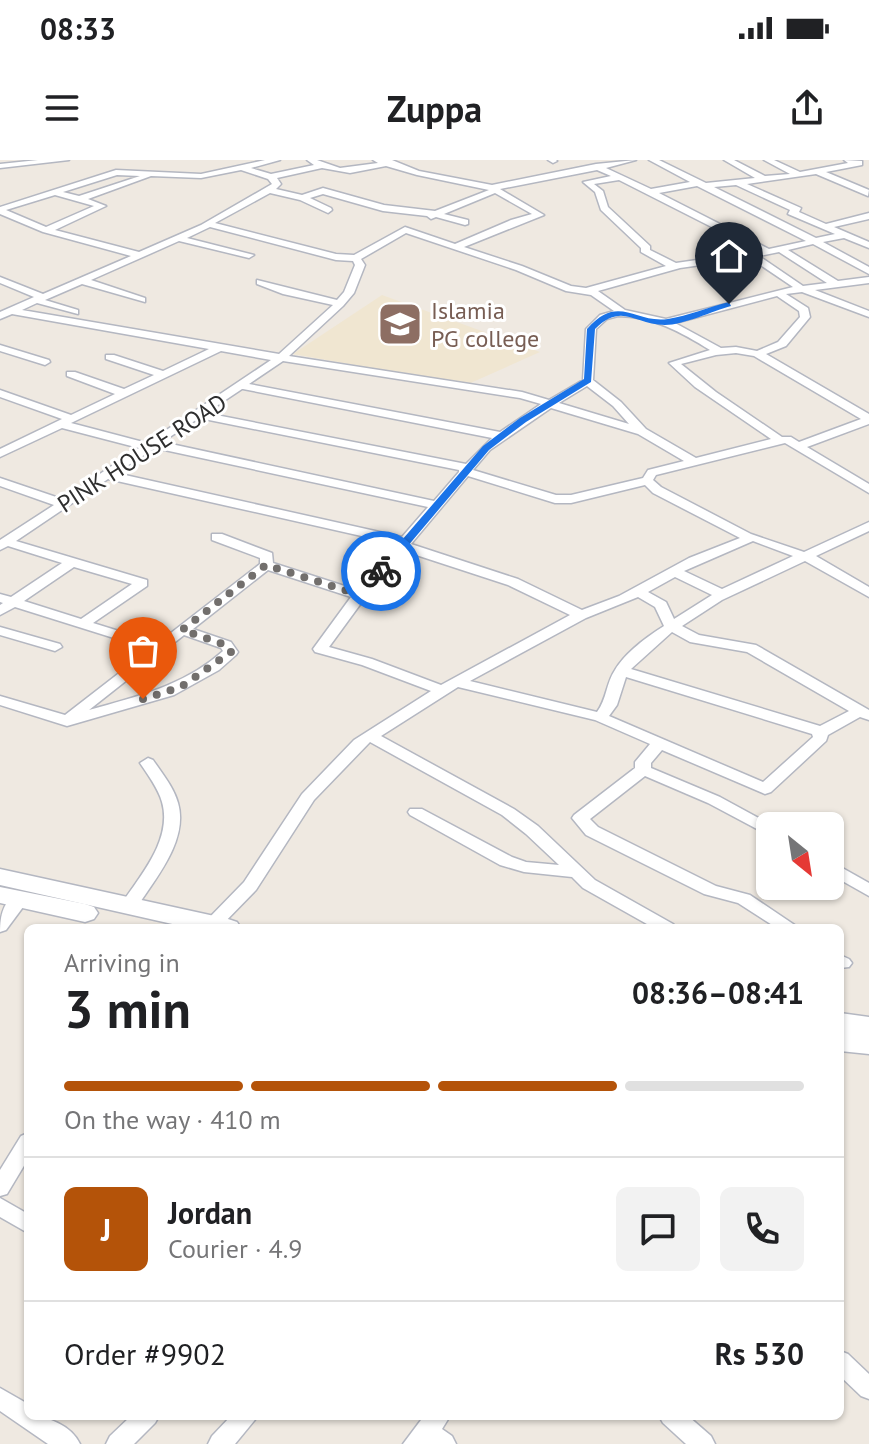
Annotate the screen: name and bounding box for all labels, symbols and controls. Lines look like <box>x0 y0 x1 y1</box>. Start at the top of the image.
text: 08:33 <box>40 9 116 48</box>
text: Zuppa <box>387 85 482 132</box>
icon: menu <box>40 86 84 130</box>
icon: share <box>785 86 829 130</box>
pin <box>695 222 763 304</box>
icon: home <box>707 234 751 278</box>
place label: Islamia PG college <box>431 295 539 354</box>
school or university icon: Islamia PG college <box>376 300 424 348</box>
street label: PINK HOUSE ROAD <box>51 387 233 519</box>
courier <box>341 531 421 611</box>
icon: bike <box>359 549 403 593</box>
pin <box>109 617 177 699</box>
icon: bag <box>121 629 165 673</box>
north arrow <box>756 812 844 900</box>
map controls <box>756 812 844 900</box>
text: Arriving in <box>64 946 180 979</box>
text: 08:36–08:41 <box>632 973 804 1012</box>
text: 3 min <box>64 975 191 1042</box>
text: On the way · 410 m <box>64 1103 281 1136</box>
button: chat <box>616 1187 700 1271</box>
button: phone <box>720 1187 804 1271</box>
text: Jordan <box>168 1193 252 1232</box>
text: J <box>101 1210 111 1249</box>
text: Courier · 4.9 <box>168 1232 302 1265</box>
text: Order #9902 <box>64 1334 226 1373</box>
text: Rs 530 <box>715 1334 804 1373</box>

